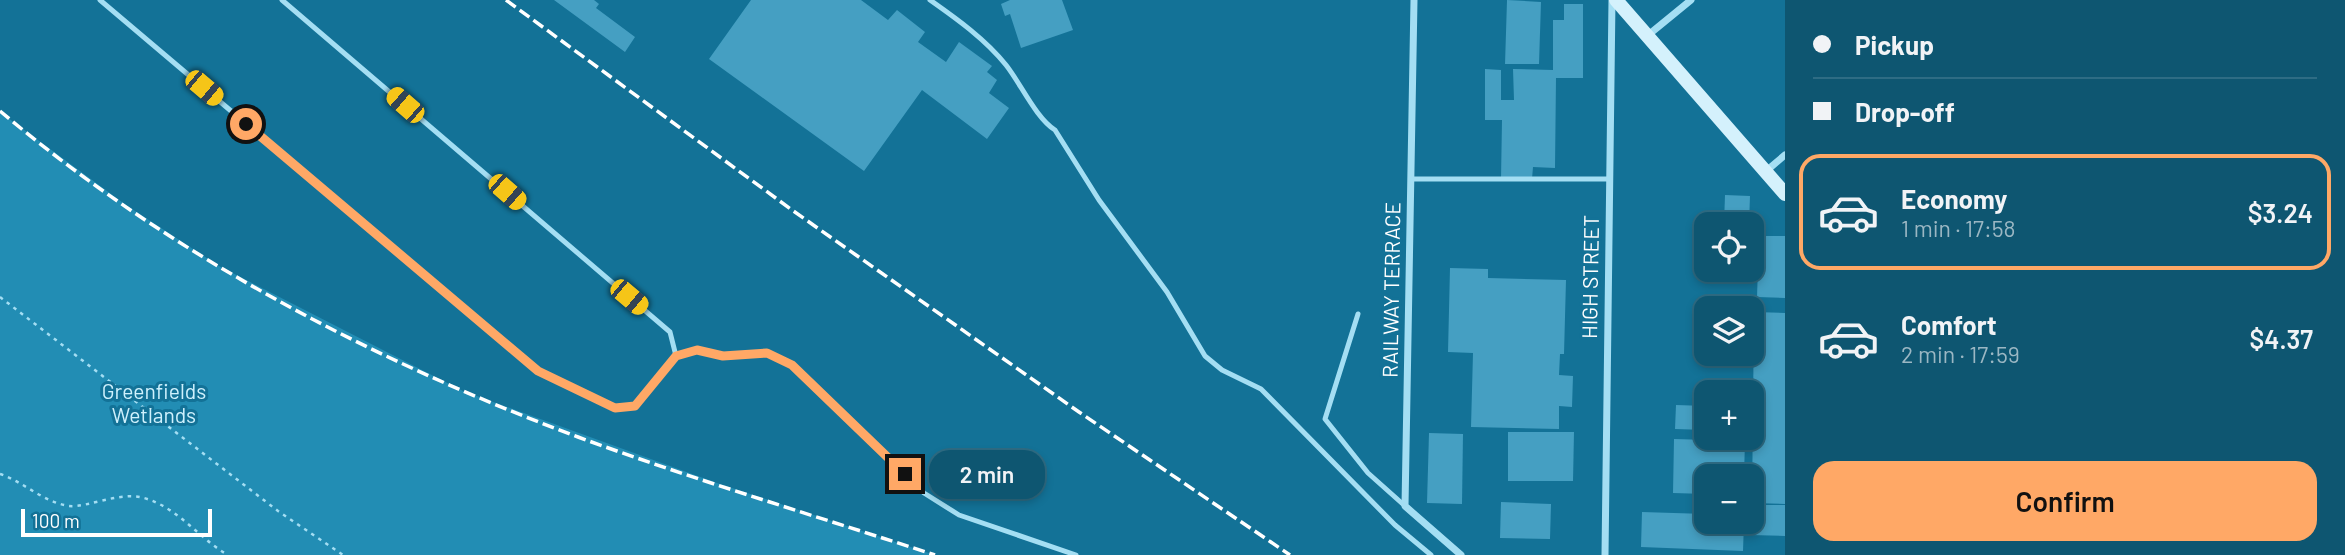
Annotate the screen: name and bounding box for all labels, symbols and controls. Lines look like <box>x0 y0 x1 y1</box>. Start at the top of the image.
text: Pickup <box>1855 29 1934 60</box>
car <box>182 66 227 110</box>
car <box>383 83 428 127</box>
text: Drop-off <box>1855 96 1955 127</box>
route start <box>230 108 262 140</box>
car <box>485 170 530 214</box>
icon: car <box>1817 181 1880 244</box>
text: Economy <box>1901 183 2007 214</box>
text: $3.24 <box>2248 197 2313 228</box>
street label: RAILWAY TERRACE <box>1376 202 1405 378</box>
map controls <box>1694 212 1764 534</box>
button: locate <box>1694 212 1764 282</box>
text: 1 min · 17:58 <box>1901 214 2016 242</box>
street label: HIGH STREET <box>1576 215 1603 339</box>
car <box>607 275 652 319</box>
button: layers <box>1694 296 1764 366</box>
icon: car <box>1817 307 1880 370</box>
text: Comfort <box>1901 309 1997 340</box>
text: $4.37 <box>2249 323 2313 354</box>
text: 2 min · 17:59 <box>1901 340 2020 368</box>
park label: Greenfields Wetlands <box>102 378 206 427</box>
button: + <box>1694 380 1764 450</box>
callout: 2 min <box>930 449 1045 498</box>
route end <box>889 458 921 490</box>
text: 2 min <box>960 460 1014 488</box>
button: Confirm <box>1813 461 2317 541</box>
button: − <box>1694 464 1764 534</box>
scale bar <box>21 506 212 538</box>
text: 100 m <box>32 509 80 532</box>

